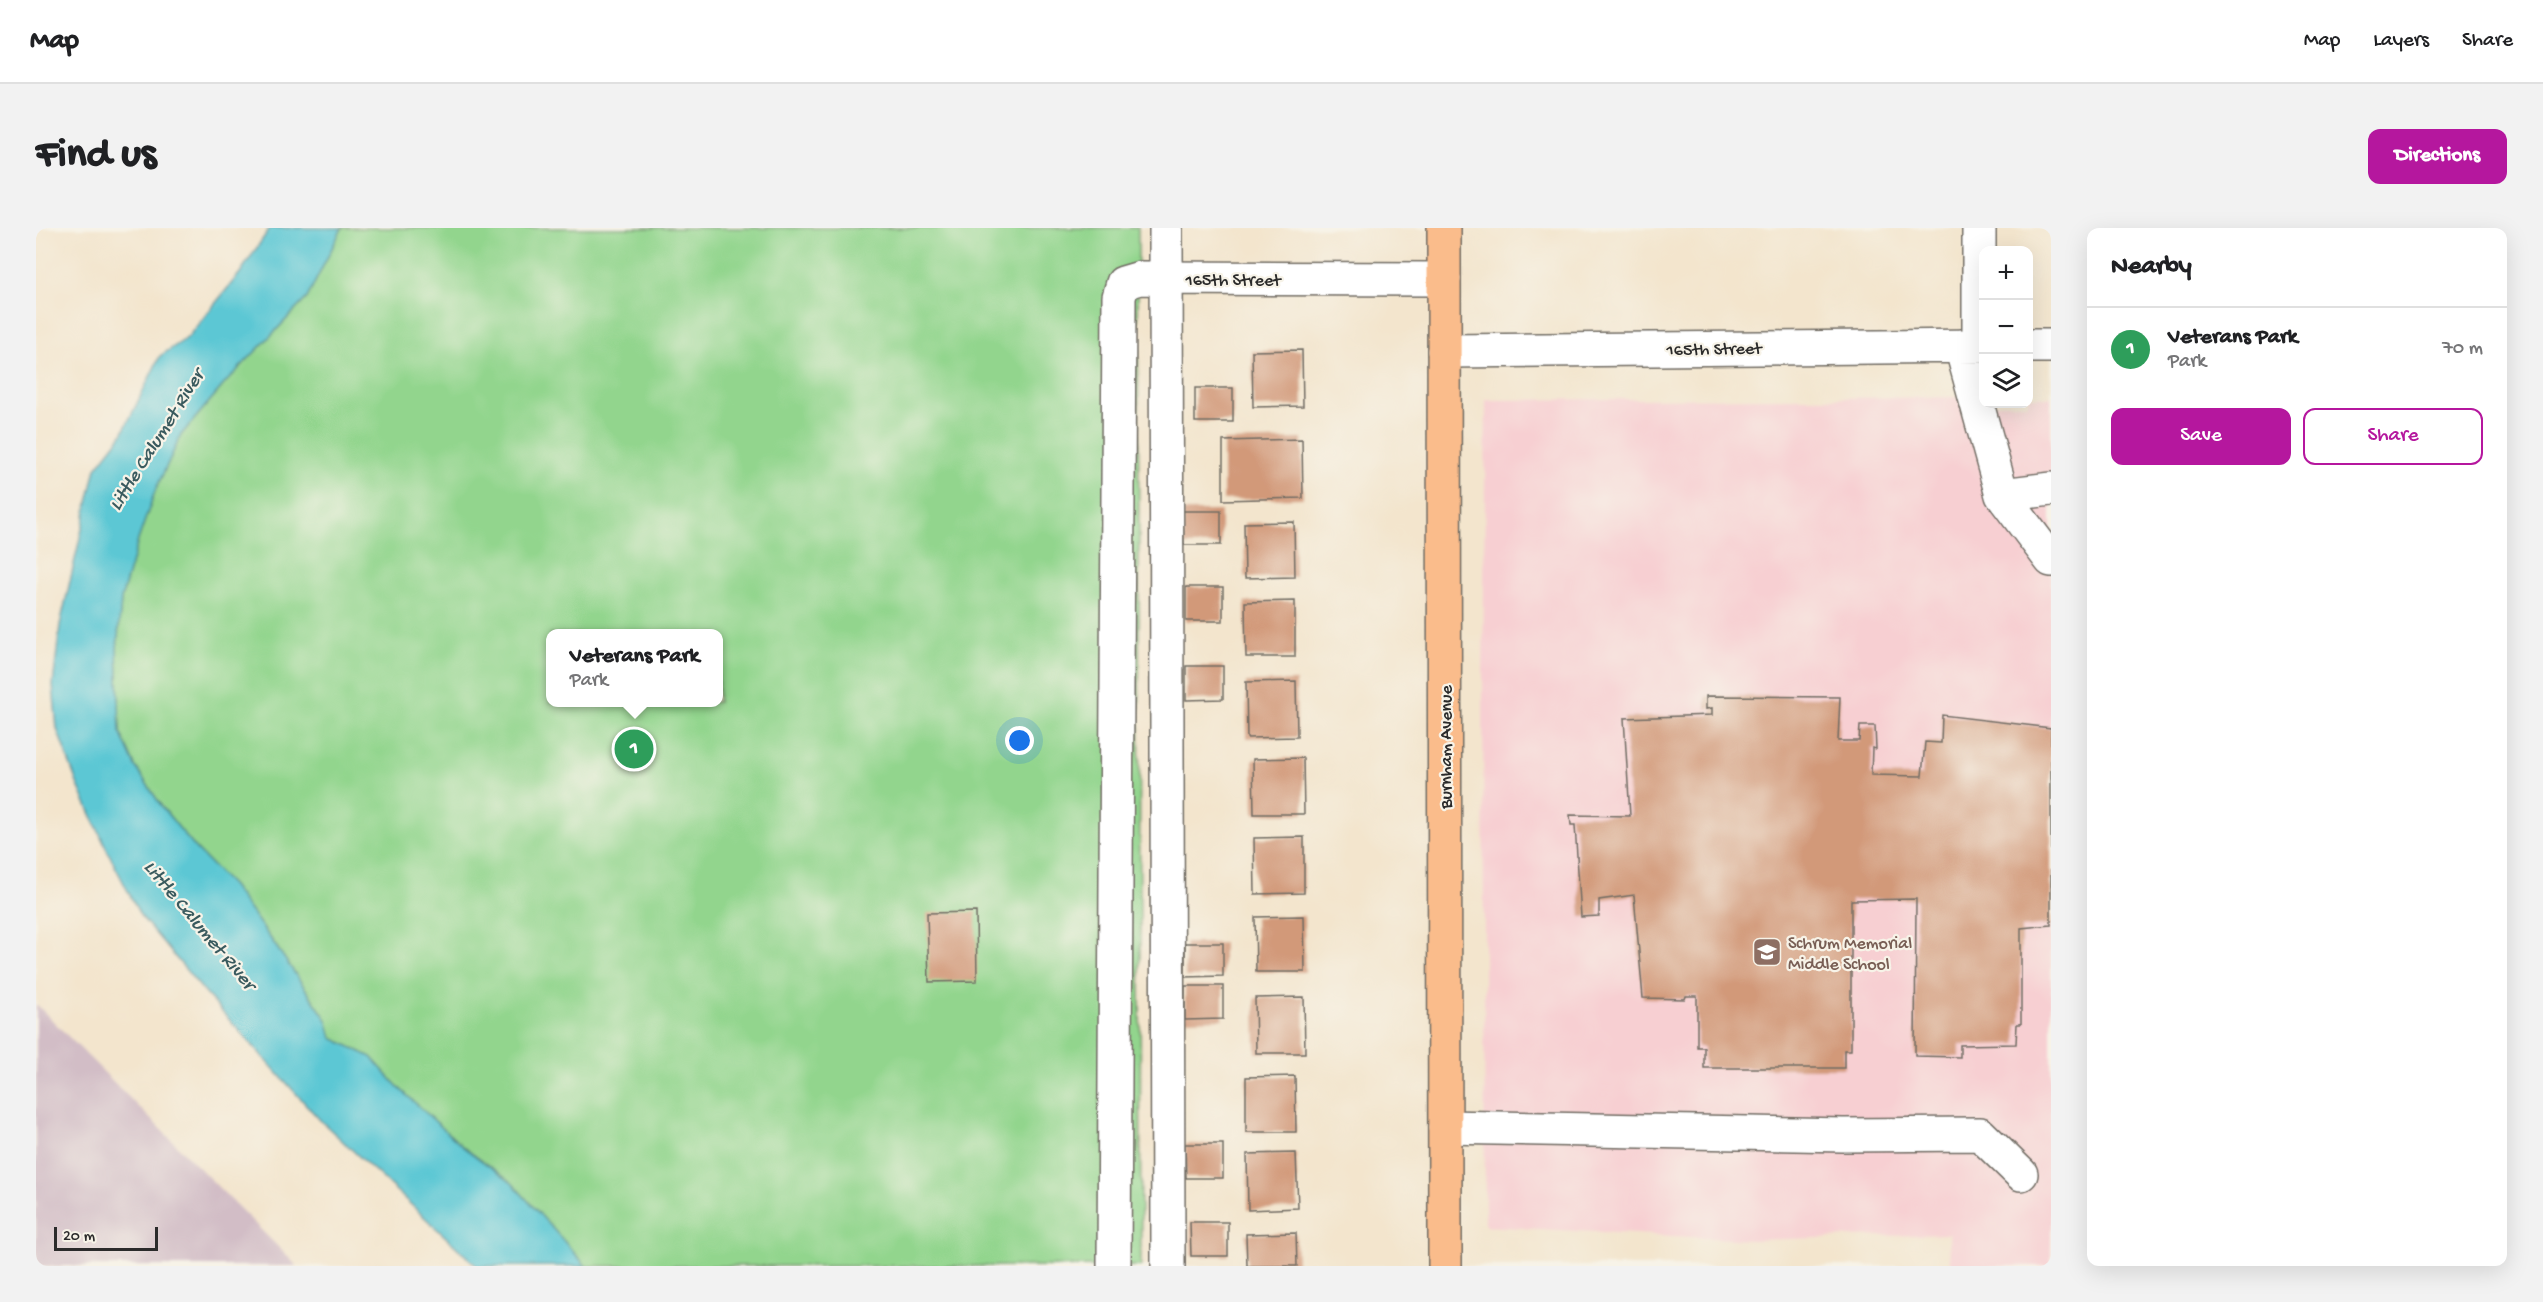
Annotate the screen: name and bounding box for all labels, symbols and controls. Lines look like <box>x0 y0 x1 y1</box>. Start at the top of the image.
text: Map <box>30 25 79 58</box>
text: Map <box>2304 29 2340 54</box>
text: Layers <box>2373 29 2429 54</box>
text: Share <box>2462 29 2513 54</box>
button: Directions <box>2368 129 2507 184</box>
text: Find us <box>36 132 156 181</box>
map controls <box>1979 246 2033 408</box>
button: + <box>1979 246 2033 300</box>
text: Nearby <box>2111 252 2192 283</box>
street label: 165th Street <box>1184 271 1282 292</box>
button: − <box>1979 300 2033 354</box>
text: Veterans Park <box>2168 325 2298 351</box>
text: 1 <box>2126 338 2135 361</box>
text: 70 m <box>2442 338 2483 361</box>
street label: 165th Street <box>1665 339 1763 362</box>
text: Park <box>2168 351 2206 374</box>
button: layers <box>1979 354 2033 408</box>
water label: Little Calumet River <box>105 363 213 515</box>
button: Save <box>2111 408 2291 465</box>
button: Share <box>2303 408 2483 465</box>
popup <box>546 629 723 707</box>
text: Veterans Park <box>570 644 699 670</box>
text: Park <box>570 670 608 693</box>
street label: Burnham Avenue <box>1437 685 1458 810</box>
pin: 1 <box>614 726 654 772</box>
your location <box>1005 726 1034 755</box>
water label: Little Calumet River <box>138 857 262 999</box>
place label: Schrum Memorial Middle School <box>1788 934 1912 976</box>
school or university icon: Schrum Memorial Middle School <box>1751 936 1783 968</box>
scale bar <box>54 1224 158 1252</box>
text: 20 m <box>63 1228 95 1247</box>

